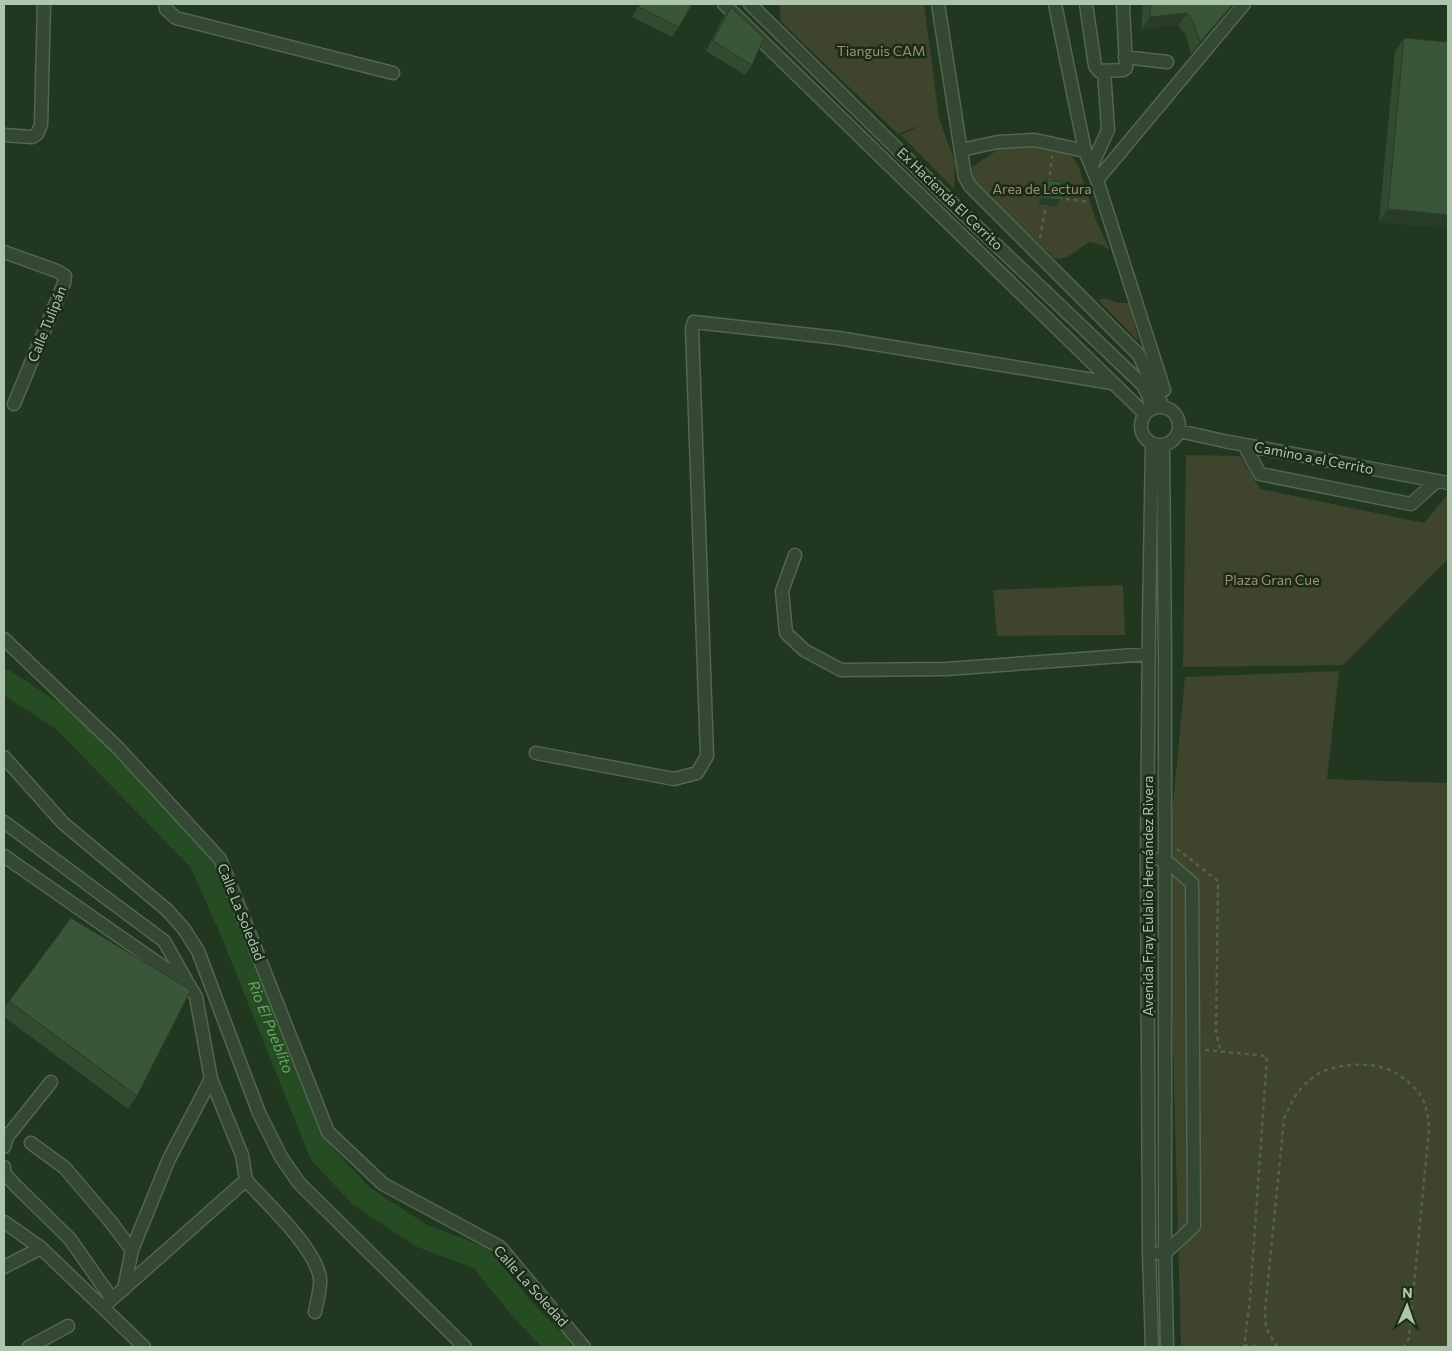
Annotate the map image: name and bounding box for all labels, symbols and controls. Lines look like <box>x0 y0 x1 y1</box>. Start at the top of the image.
park label: Tianguis CAM <box>837 42 925 59</box>
street label: Ex Hacienda El Cerrito <box>894 144 1007 254</box>
park label: Area de Lectura <box>992 180 1092 197</box>
street label: Calle Tulipán <box>24 283 69 364</box>
street label: Camino a el Cerrito <box>1253 438 1375 477</box>
park label: Plaza Gran Cue <box>1224 571 1320 588</box>
street label: Avenida Fray Eulalio Hernández Rivera <box>1139 776 1156 1016</box>
street label: Calle La Soledad <box>214 861 269 963</box>
water label: Rio El Pueblito <box>245 977 298 1076</box>
street label: Calle La Soledad <box>491 1242 572 1330</box>
north arrow <box>1382 1281 1432 1331</box>
text: N <box>1402 1284 1413 1301</box>

